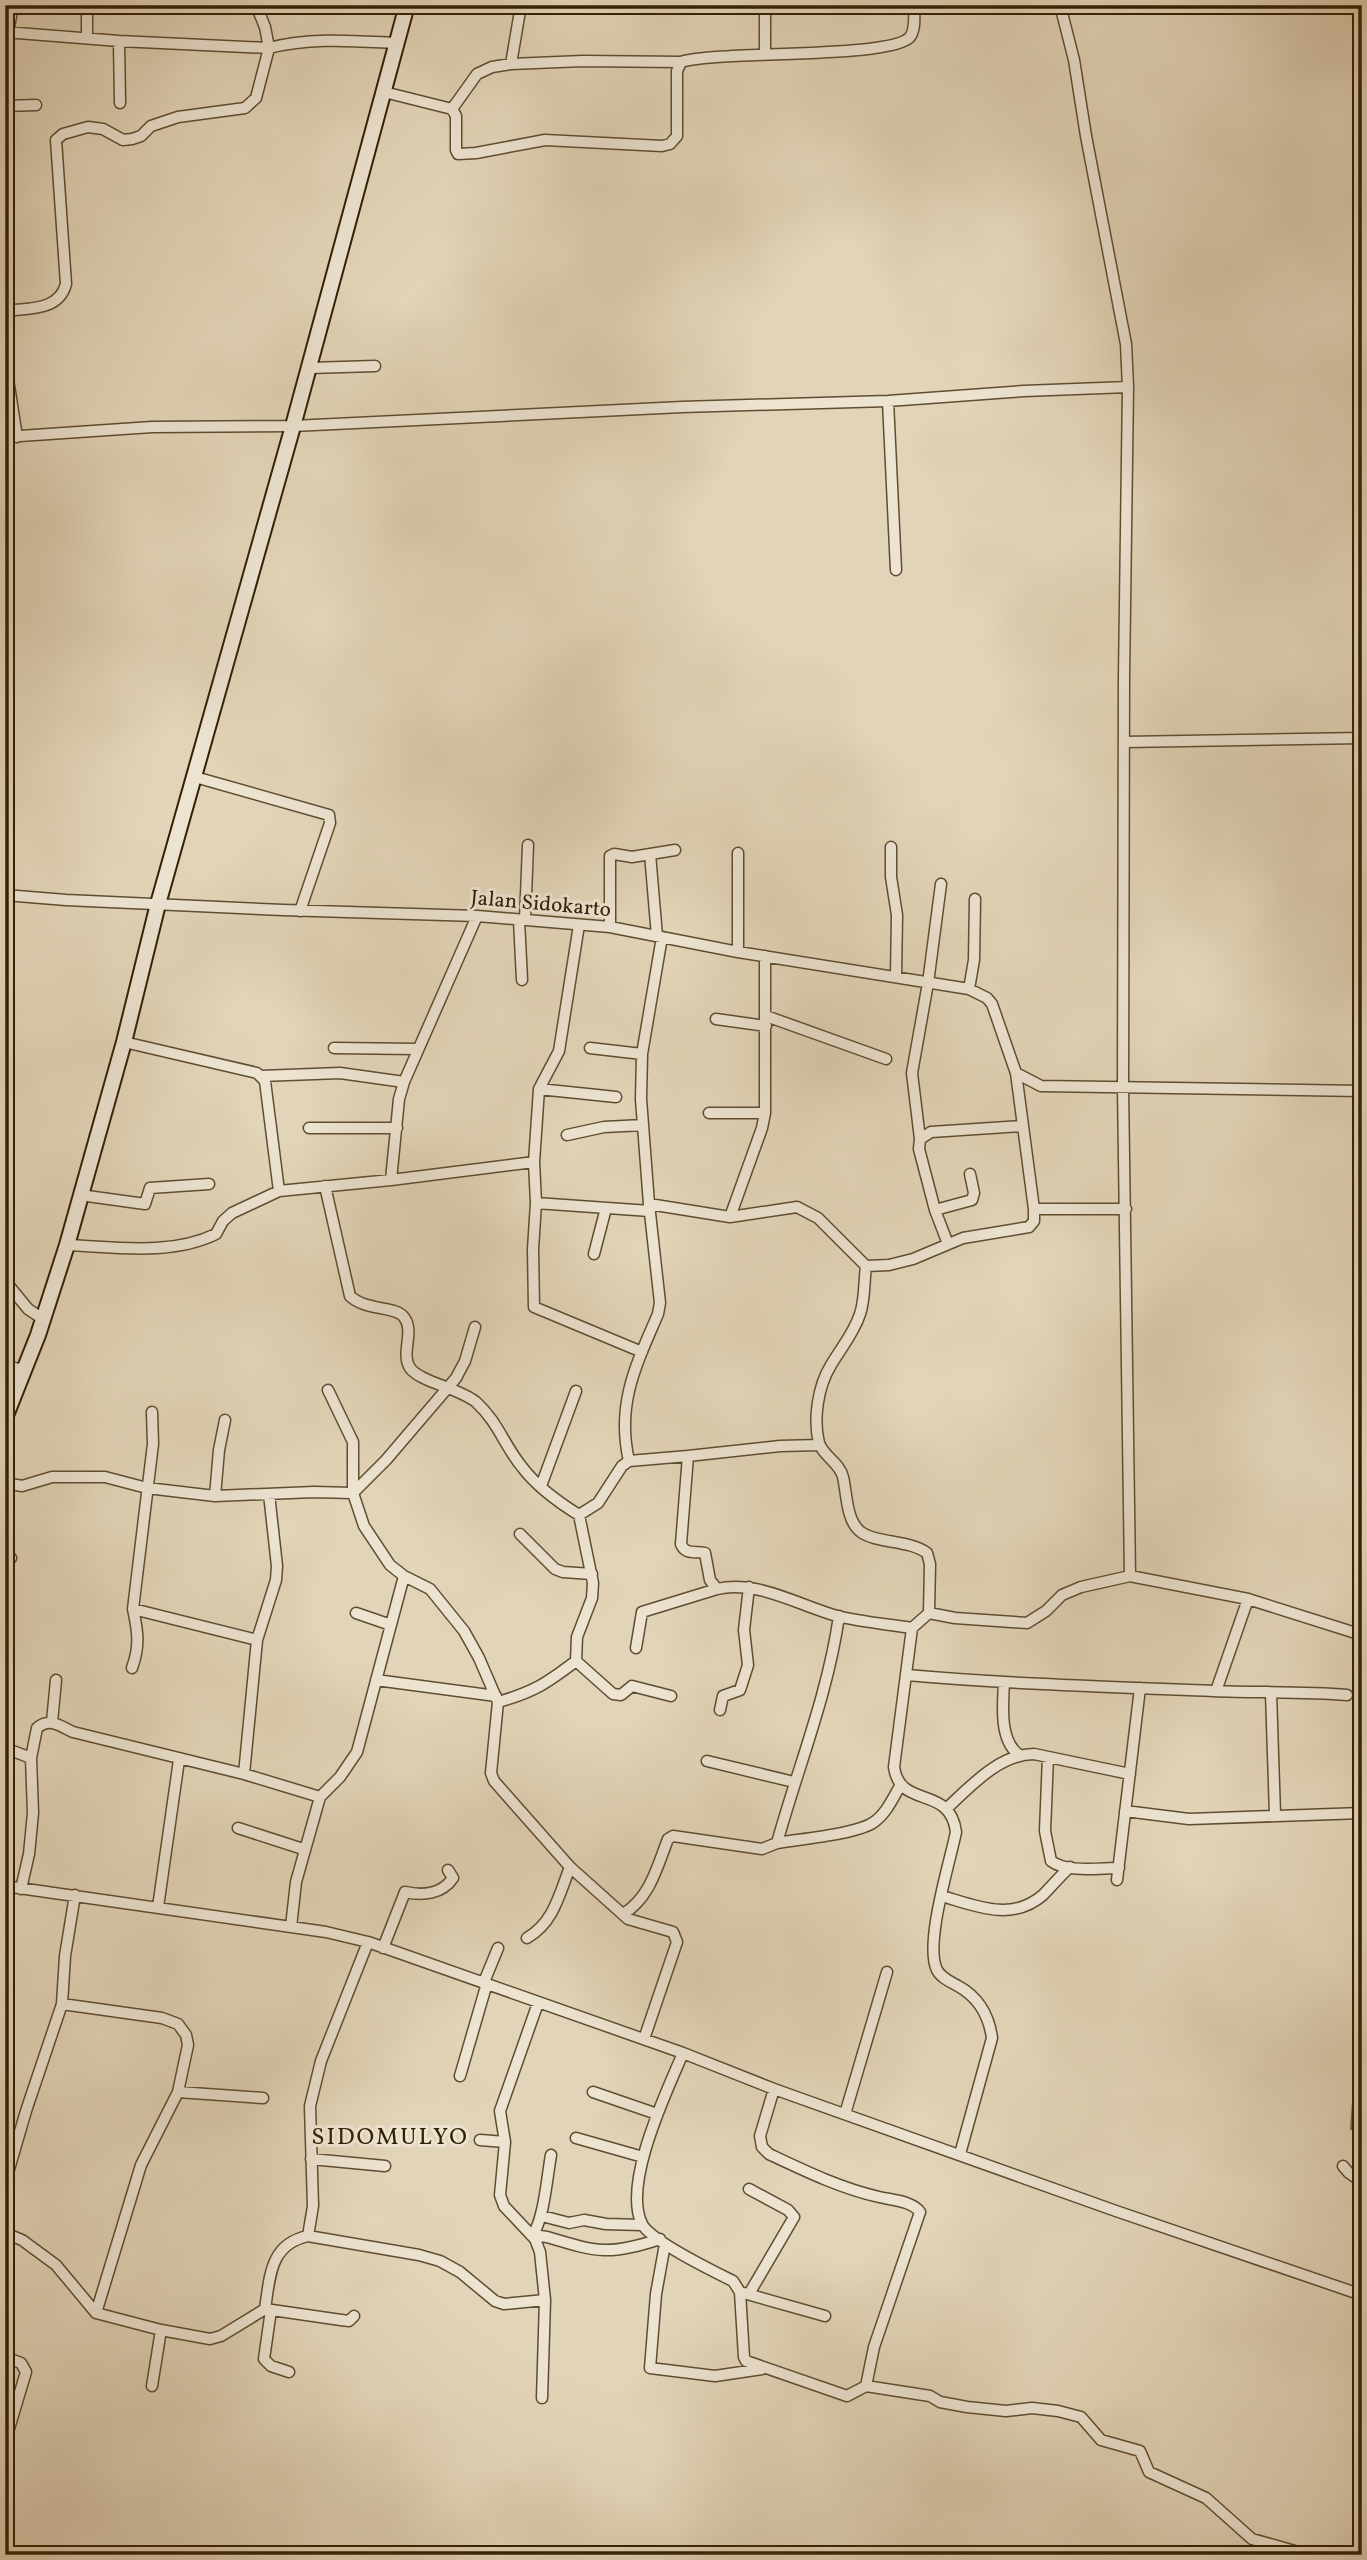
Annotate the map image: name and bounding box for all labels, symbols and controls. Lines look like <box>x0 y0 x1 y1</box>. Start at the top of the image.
street label: Jalan Sidokarto <box>470 884 612 925</box>
district label: SIDOMULYO <box>311 2121 469 2155</box>

